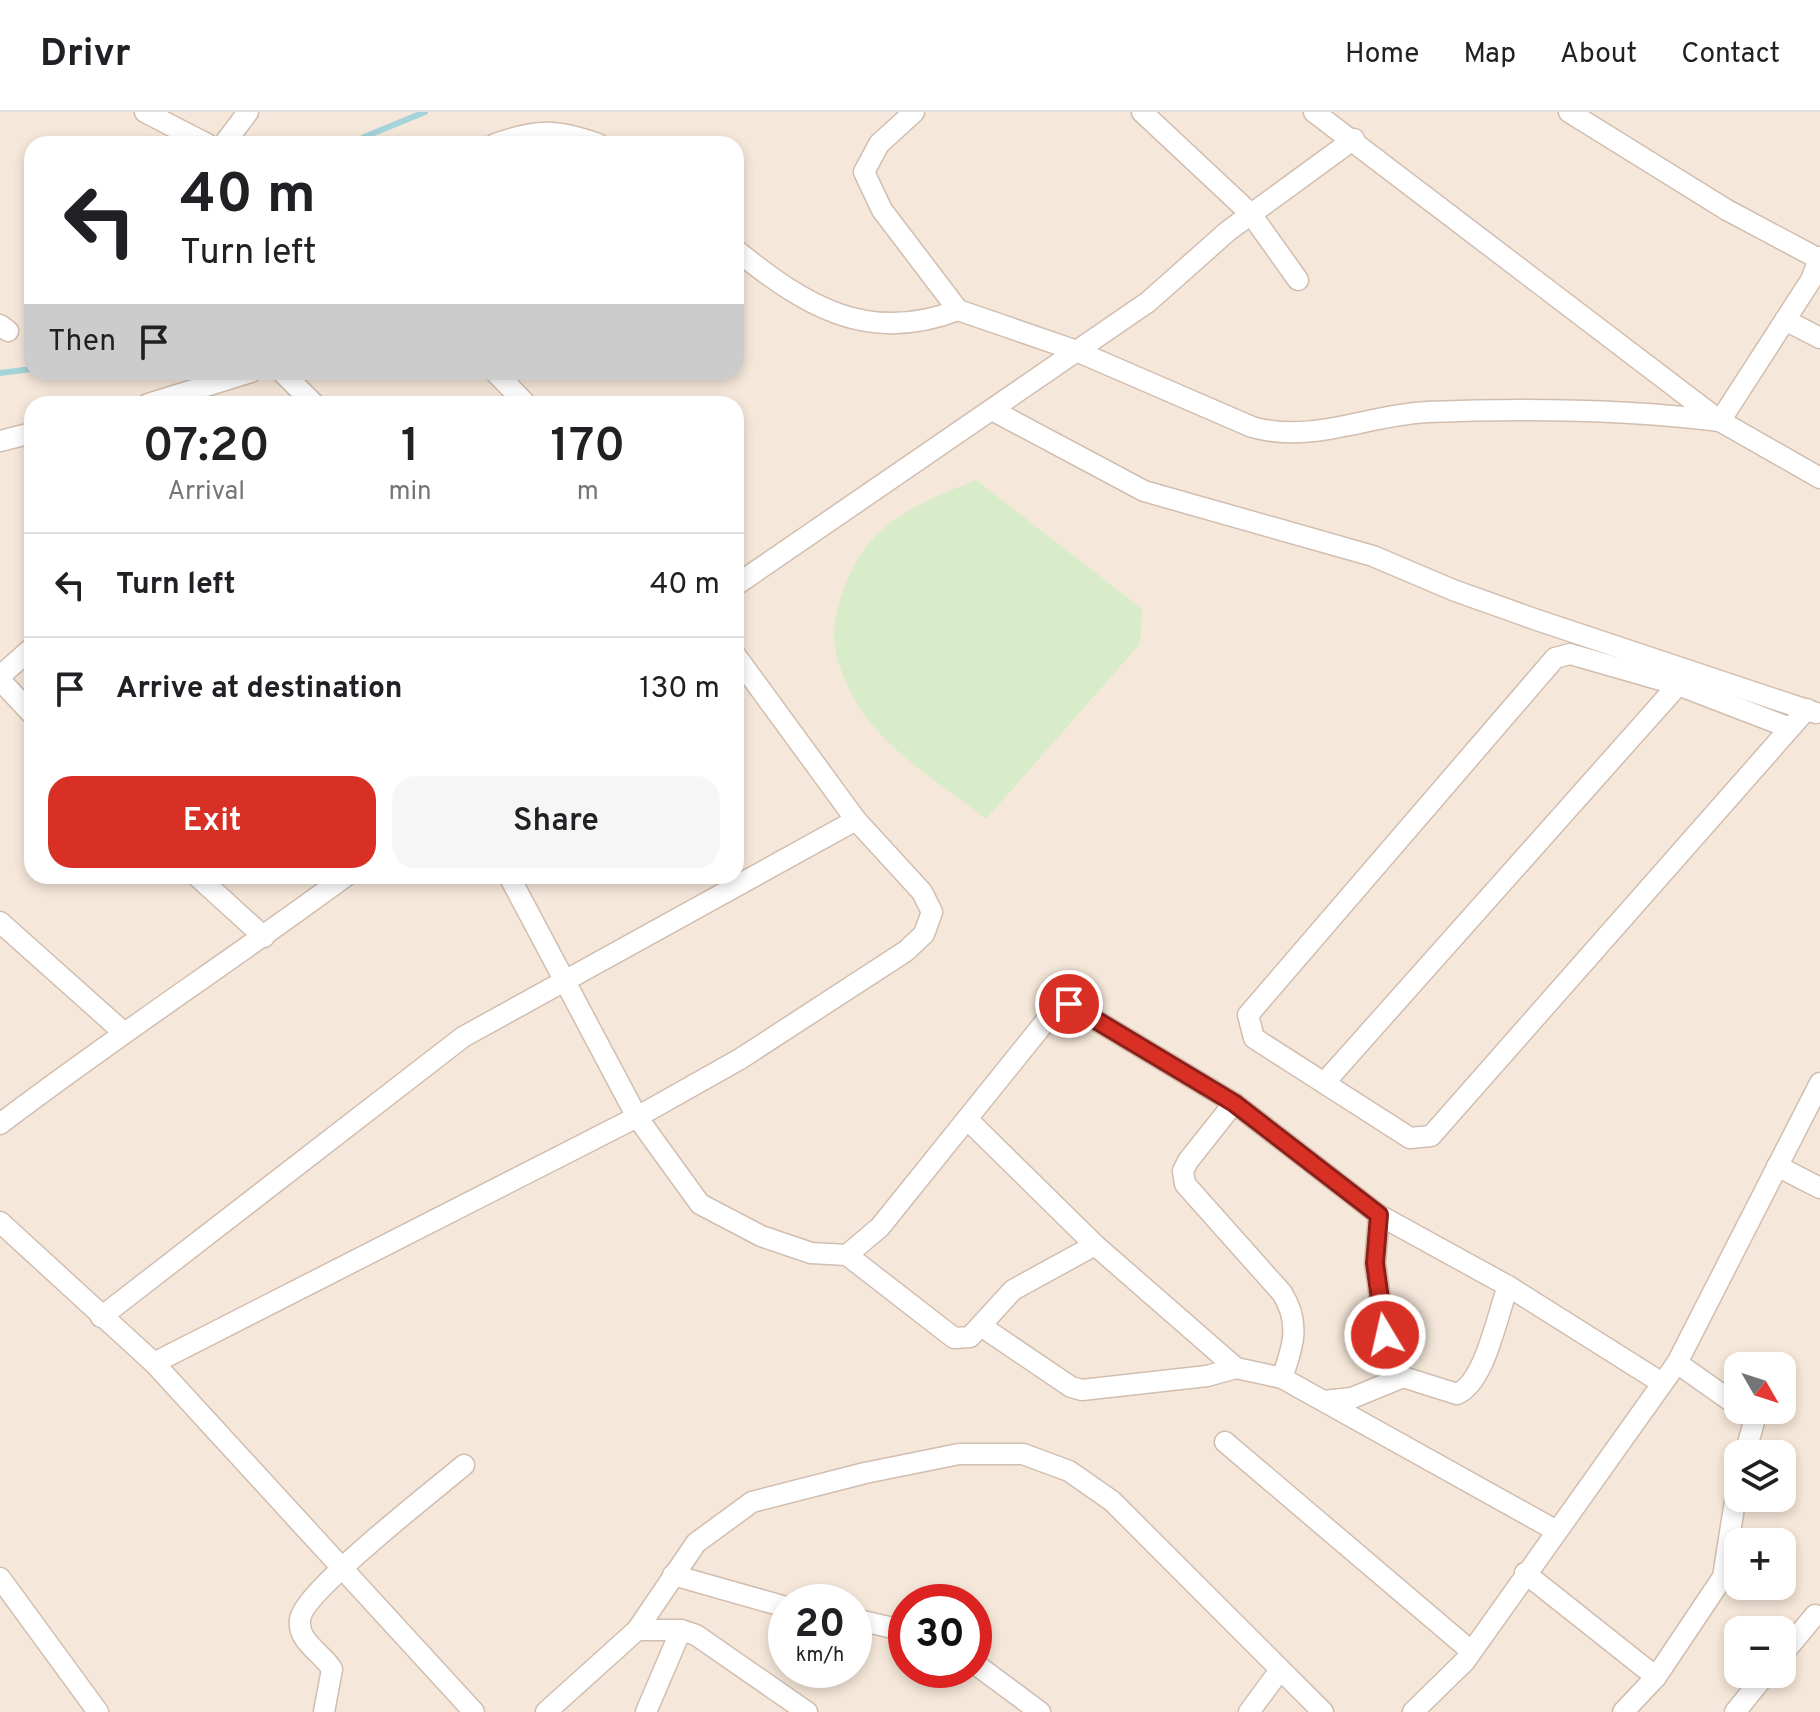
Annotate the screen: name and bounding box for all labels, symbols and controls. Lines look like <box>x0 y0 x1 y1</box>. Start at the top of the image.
text: Drivr <box>40 31 131 80</box>
text: Home <box>1345 37 1419 73</box>
text: Map <box>1463 37 1516 73</box>
text: About <box>1560 37 1637 73</box>
text: Contact <box>1681 37 1780 73</box>
text: 40 m <box>180 162 316 232</box>
icon: left <box>48 168 152 272</box>
text: Turn left <box>180 231 317 277</box>
icon: arrive <box>132 320 176 364</box>
text: Then <box>48 324 116 361</box>
text: 07:20 <box>143 418 270 478</box>
text: 1 <box>401 418 419 478</box>
text: 170 <box>550 418 625 478</box>
text: Arrival <box>167 476 245 509</box>
text: min <box>388 476 432 509</box>
text: m <box>577 476 599 509</box>
icon: left <box>48 563 92 607</box>
text: Turn left <box>116 567 236 604</box>
text: 40 m <box>650 567 720 604</box>
icon: arrive <box>48 667 92 711</box>
text: Arrive at destination <box>116 671 402 708</box>
text: 130 m <box>639 671 720 708</box>
button: Exit <box>48 776 376 868</box>
button: Share <box>392 776 720 868</box>
pin <box>1035 970 1103 1038</box>
icon: arrive <box>1047 982 1091 1026</box>
position arrow <box>1343 1293 1427 1377</box>
north arrow <box>1724 1352 1796 1424</box>
map controls <box>1724 1352 1796 1688</box>
button: layers <box>1724 1440 1796 1512</box>
button: + <box>1724 1528 1796 1600</box>
speed limit sign: 30 <box>888 1584 992 1688</box>
text: 20 <box>795 1601 845 1651</box>
button: − <box>1724 1616 1796 1688</box>
text: km/h <box>796 1643 844 1669</box>

